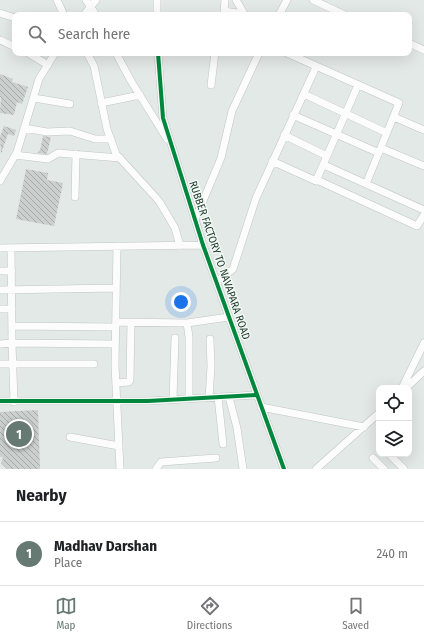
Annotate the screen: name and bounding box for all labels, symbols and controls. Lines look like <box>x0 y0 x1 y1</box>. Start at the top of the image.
search box <box>12 12 412 56</box>
icon: search <box>26 23 48 45</box>
text: Search here <box>58 25 130 43</box>
street label: RUBBER FACTORY TO NAVAPARA ROAD <box>186 179 253 341</box>
your location <box>171 292 191 312</box>
map controls <box>376 385 412 457</box>
button: locate <box>376 385 412 421</box>
pin: 1 <box>6 419 32 449</box>
button: layers <box>376 421 412 457</box>
text: Nearby <box>16 485 67 506</box>
text: Madhav Darshan <box>54 537 157 555</box>
text: 1 <box>26 546 32 561</box>
text: 240 m <box>376 546 408 561</box>
text: Place <box>54 555 82 570</box>
tab: Map <box>55 595 77 632</box>
tab: Directions <box>187 595 232 632</box>
tab: Saved <box>342 595 369 632</box>

